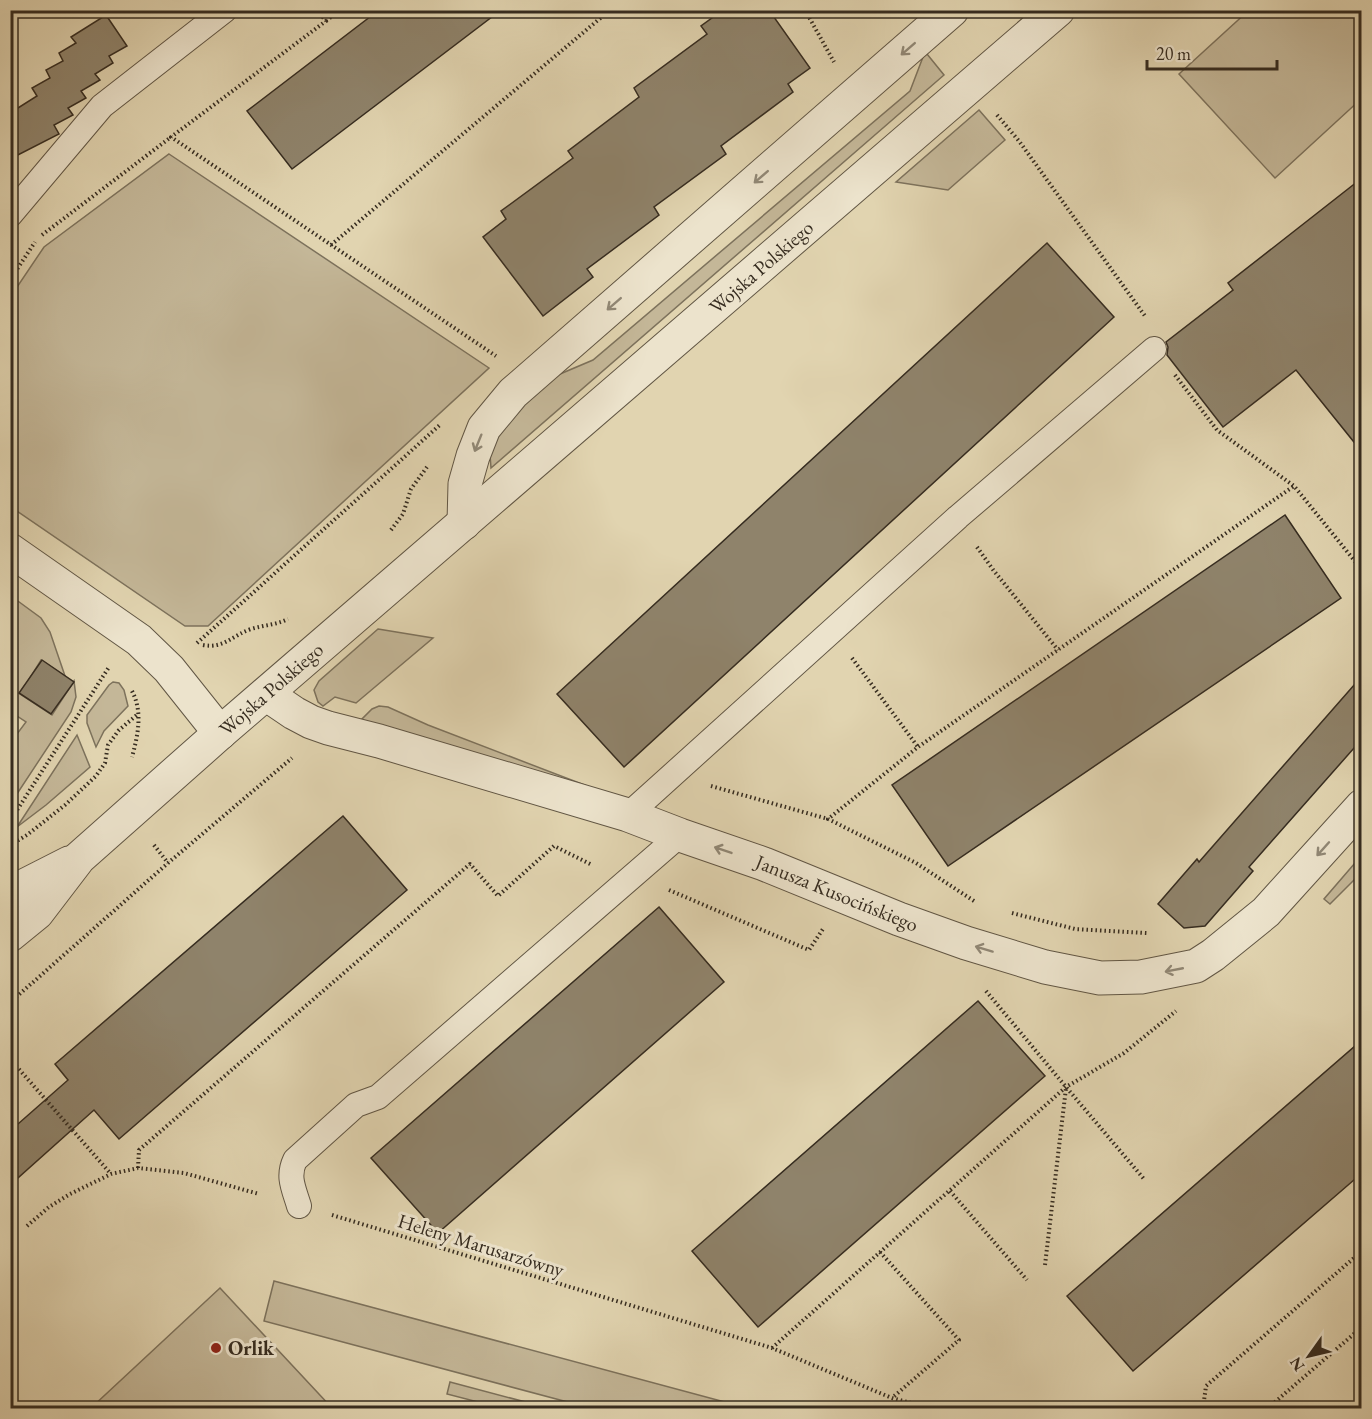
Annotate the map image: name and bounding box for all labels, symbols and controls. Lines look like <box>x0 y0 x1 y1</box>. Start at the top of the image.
scale bar <box>1147 33 1278 71</box>
one-way arrow <box>900 42 916 55</box>
text: 20 m <box>1156 42 1191 65</box>
one-way arrow <box>753 170 769 183</box>
street label: Wojska Polskiego <box>703 214 819 320</box>
one-way arrow <box>606 297 622 311</box>
one-way arrow <box>472 433 483 451</box>
street label: Wojska Polskiego <box>213 636 329 742</box>
one-way arrow <box>1316 841 1330 856</box>
one-way arrow <box>714 843 733 854</box>
street label: Janusza Kusocińskiego <box>750 848 922 938</box>
one-way arrow <box>975 943 994 954</box>
one-way arrow <box>1165 965 1185 976</box>
street label: Heleny Marusarzówny <box>395 1207 567 1283</box>
north arrow <box>1279 1326 1339 1386</box>
place label: Orlik <box>228 1335 275 1361</box>
marker: Orlik <box>209 1341 223 1355</box>
text: N <box>1285 1353 1309 1375</box>

